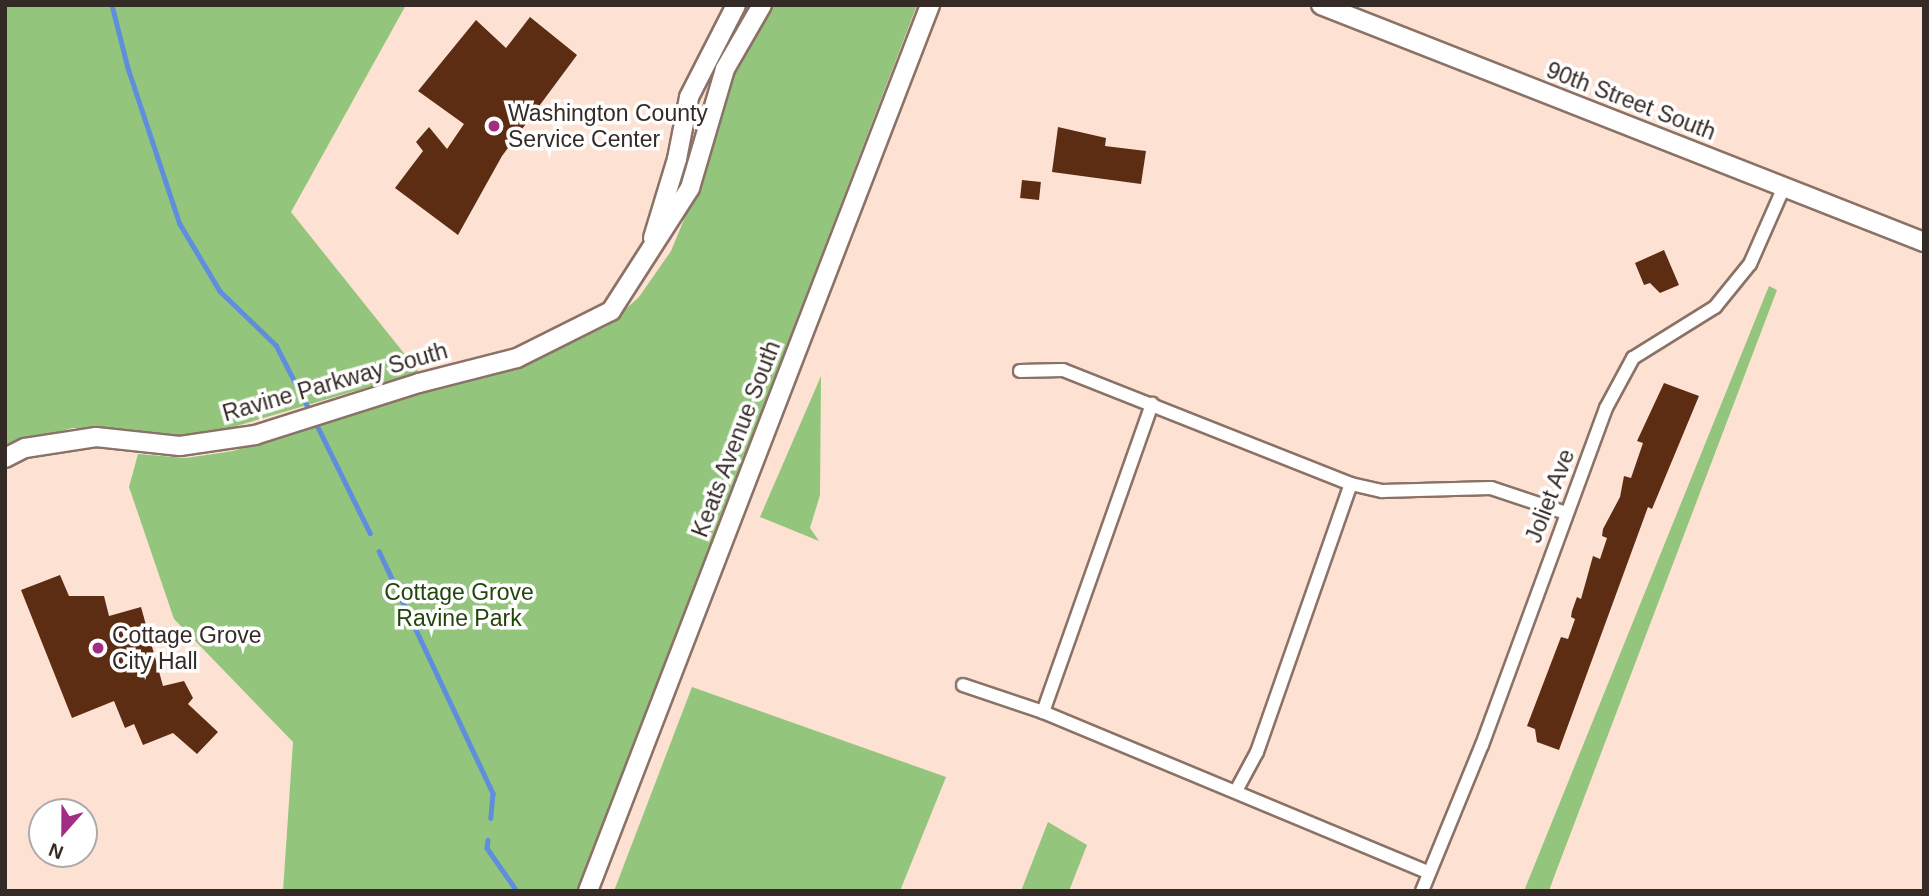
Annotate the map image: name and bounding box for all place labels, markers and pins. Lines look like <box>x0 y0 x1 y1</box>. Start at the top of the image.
place label: Washington County Service Center <box>508 99 708 153</box>
marker: Washington County Service Center <box>486 118 502 134</box>
place label: Cottage Grove City Hall <box>112 621 262 675</box>
marker: Cottage Grove City Hall <box>90 640 106 656</box>

